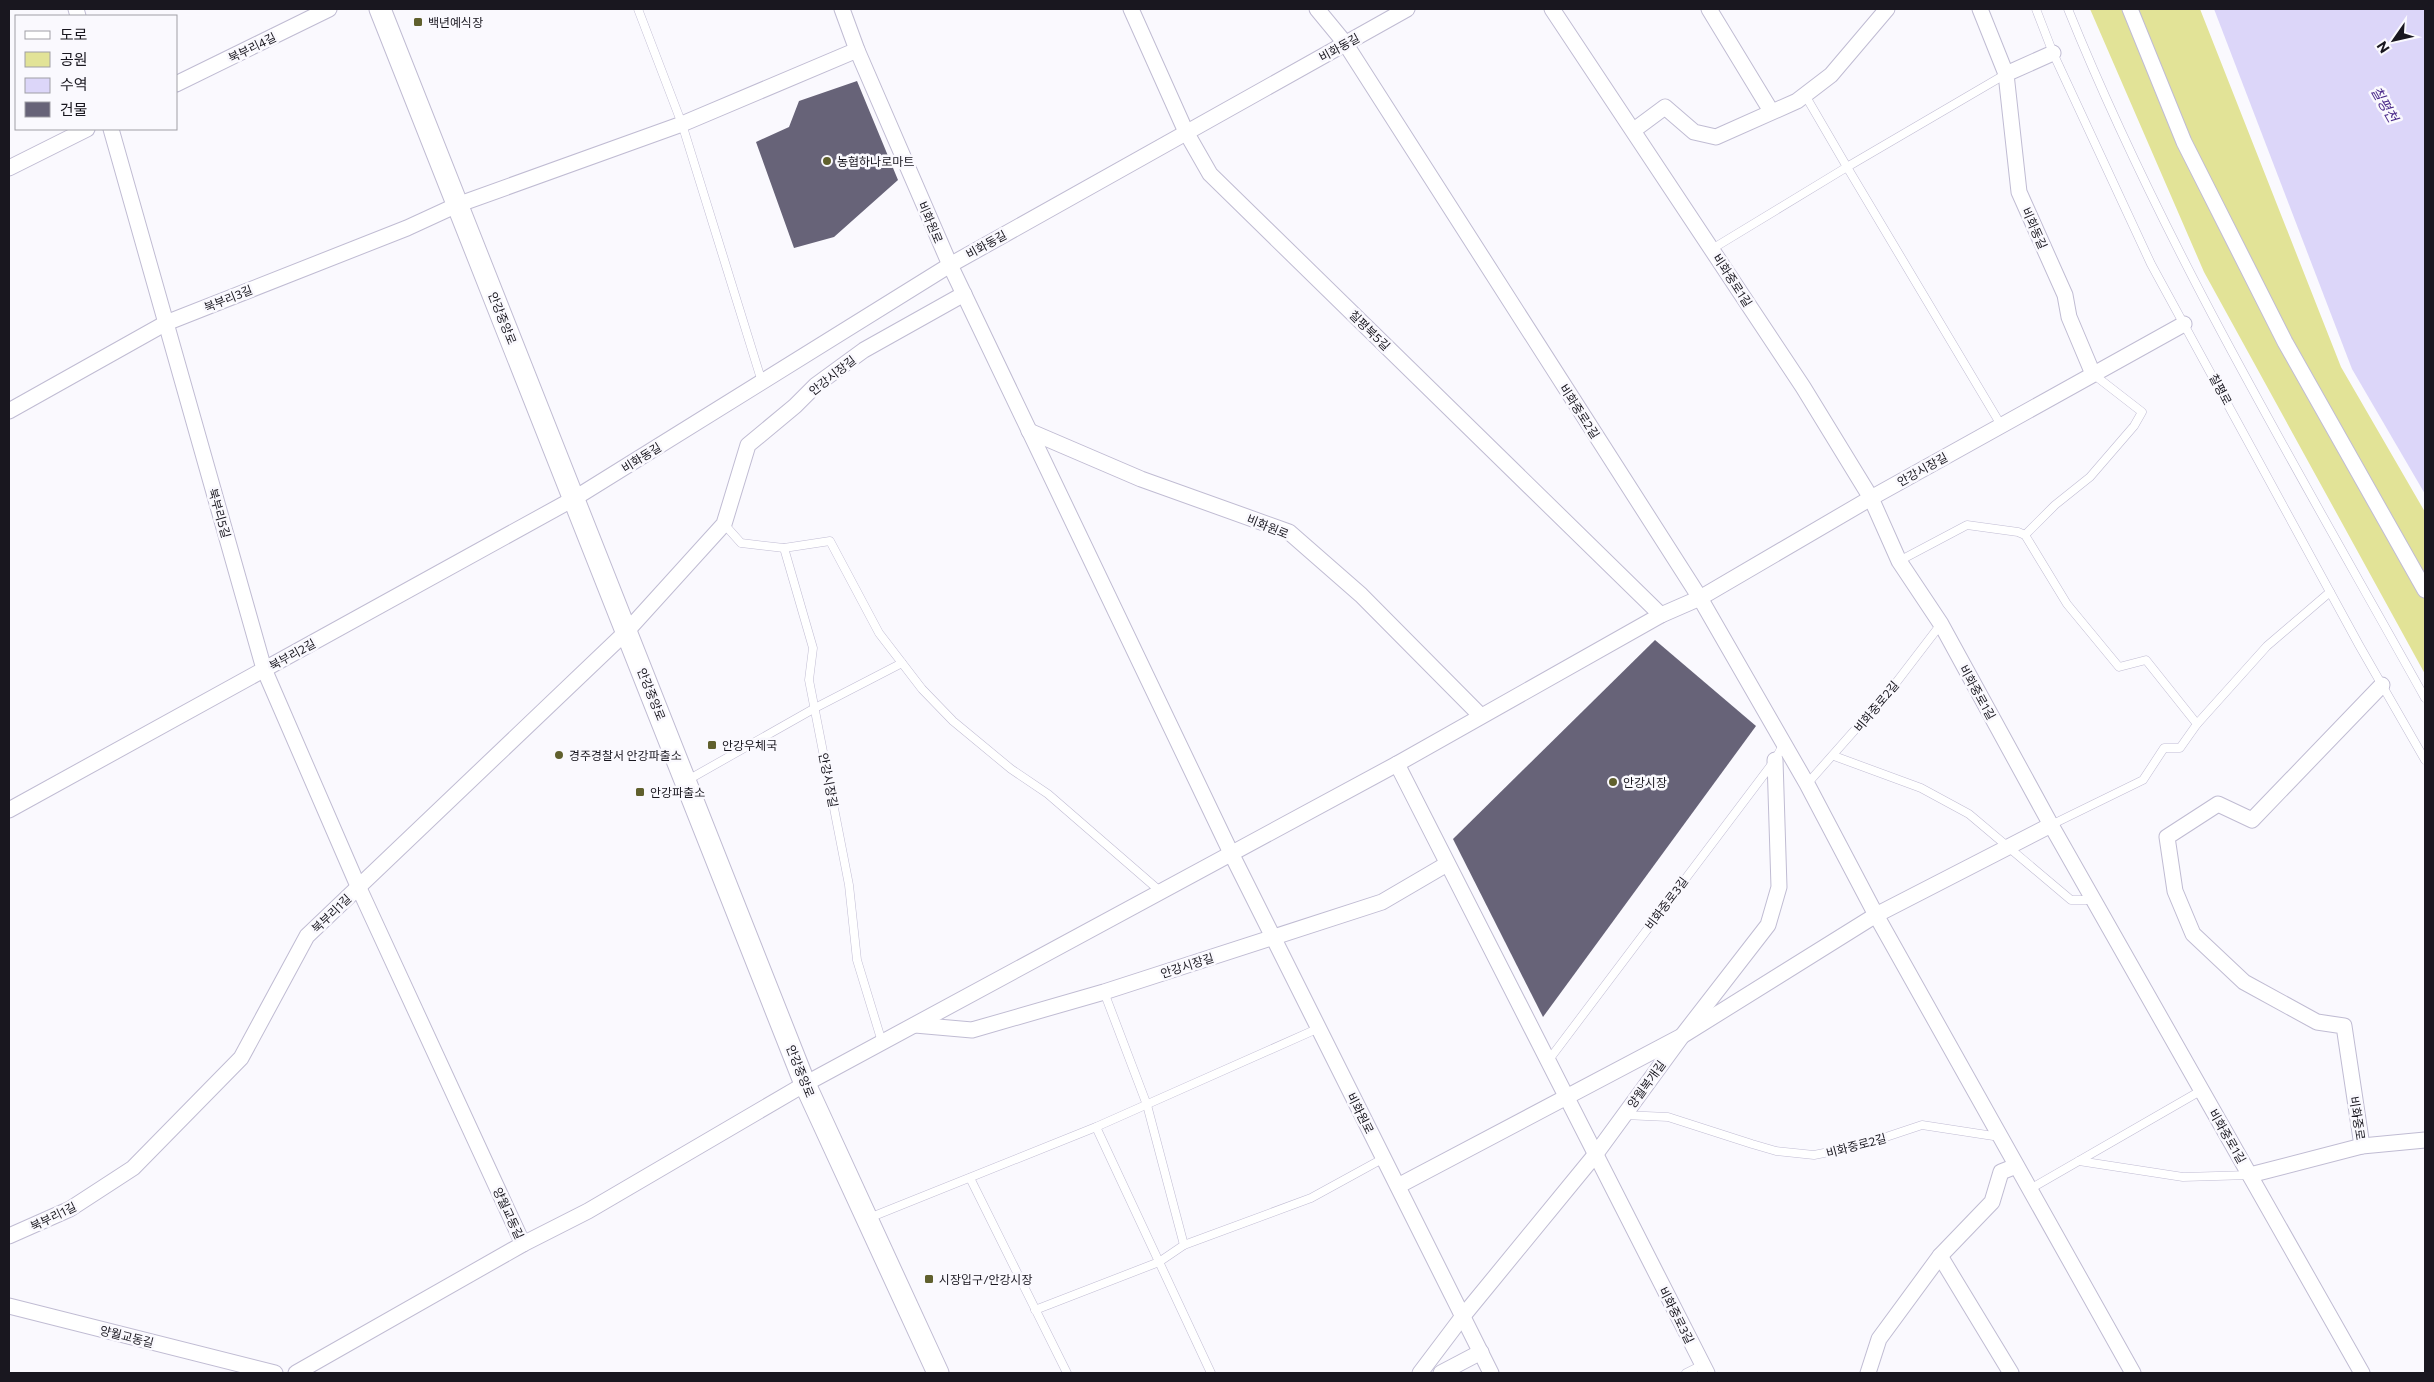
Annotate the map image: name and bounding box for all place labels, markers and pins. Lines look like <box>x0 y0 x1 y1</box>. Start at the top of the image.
place label: 백년예식장 <box>428 15 483 29</box>
marker: 백년예식장 <box>412 16 424 28</box>
place label: 농협하나로마트 <box>837 154 914 168</box>
marker: 농협하나로마트 <box>821 155 833 167</box>
place label: 안강우체국 <box>722 738 777 752</box>
marker: 안강우체국 <box>706 739 718 751</box>
place label: 경주경찰서 안강파출소 <box>569 748 682 762</box>
marker: 경주경찰서 안강파출소 <box>553 749 565 761</box>
place label: 안강시장 <box>1623 775 1667 789</box>
marker: 안강시장 <box>1607 776 1619 788</box>
place label: 안강파출소 <box>650 785 705 799</box>
marker: 안강파출소 <box>634 786 646 798</box>
place label: 시장입구/안강시장 <box>939 1272 1033 1286</box>
marker: 시장입구/안강시장 <box>923 1273 935 1285</box>

